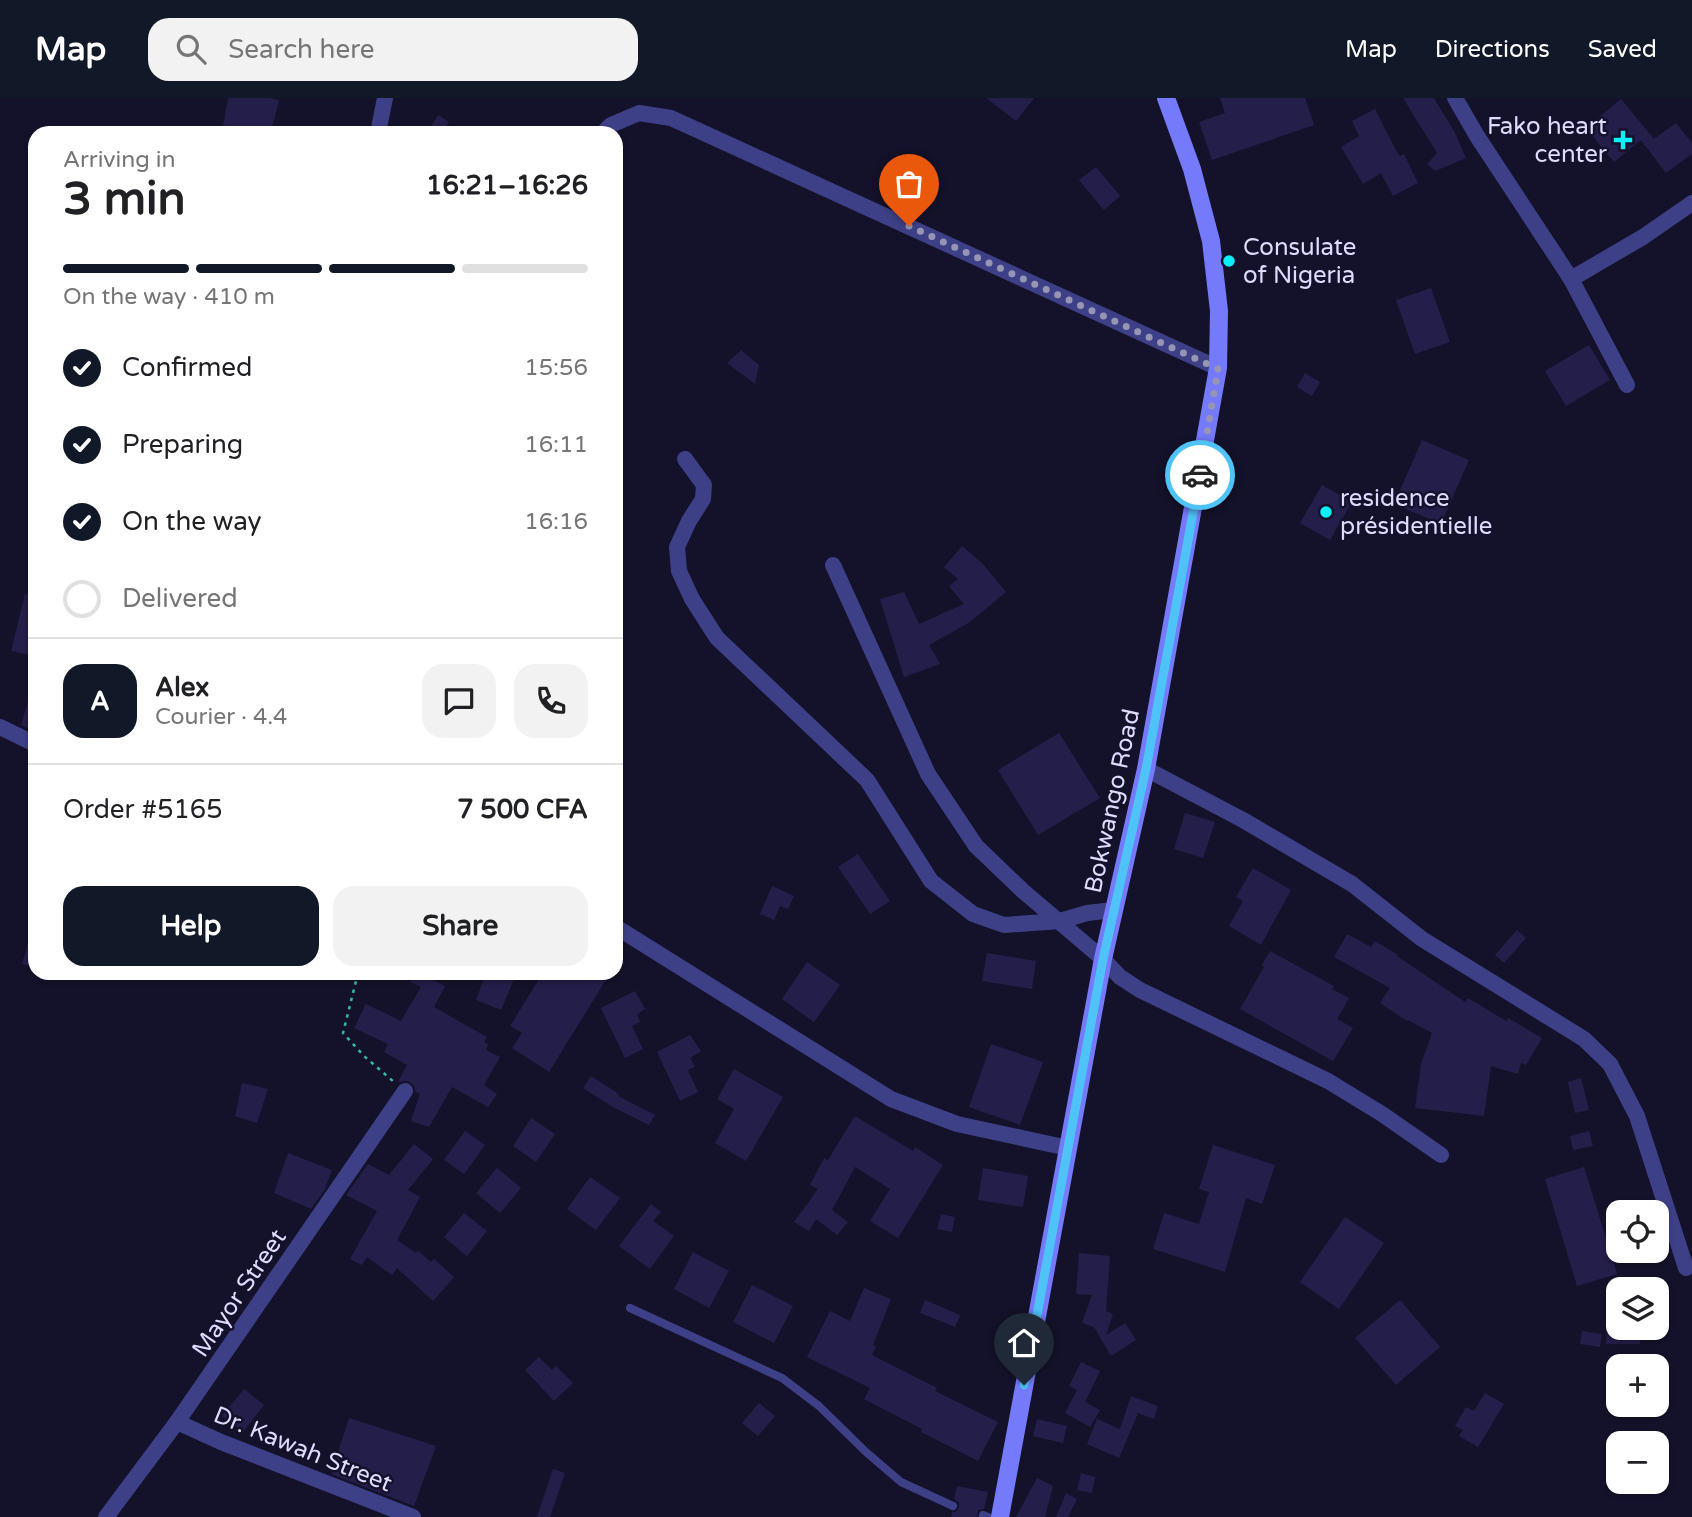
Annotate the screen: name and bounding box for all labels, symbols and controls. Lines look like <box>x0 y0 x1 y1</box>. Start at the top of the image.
search box <box>148 18 638 81</box>
text: Map <box>35 30 106 69</box>
icon: search <box>172 30 210 68</box>
text: Search here <box>228 34 374 65</box>
text: Map <box>1345 35 1397 64</box>
text: Directions <box>1435 35 1550 64</box>
text: Saved <box>1588 35 1657 64</box>
place label: Fako heart center <box>1487 112 1608 169</box>
marker: Fako heart center <box>1613 130 1633 150</box>
text: Arriving in <box>63 146 176 174</box>
pin <box>879 154 939 226</box>
icon: bag <box>890 165 928 203</box>
text: 16:21–16:26 <box>426 170 588 201</box>
text: 3 min <box>63 172 186 227</box>
place label: Consulate of Nigeria <box>1243 233 1356 290</box>
marker: Consulate of Nigeria <box>1221 253 1237 269</box>
text: On the way · 410 m <box>63 283 275 311</box>
icon: check <box>63 349 101 387</box>
text: Confirmed <box>122 352 252 383</box>
text: 15:56 <box>524 354 588 382</box>
icon: check <box>63 426 101 464</box>
text: Preparing <box>122 429 243 460</box>
text: 16:11 <box>524 431 588 459</box>
courier <box>1165 440 1235 510</box>
icon: car <box>1181 456 1219 494</box>
place label: residence présidentielle <box>1340 484 1492 541</box>
icon: check <box>63 503 101 541</box>
marker: residence présidentielle <box>1318 504 1334 520</box>
text: On the way <box>122 506 262 537</box>
text: 16:16 <box>524 508 588 536</box>
text: Delivered <box>122 583 238 614</box>
button: chat <box>422 664 496 738</box>
button: phone <box>514 664 588 738</box>
text: Alex <box>155 672 209 703</box>
text: A <box>90 686 110 717</box>
text: Courier · 4.4 <box>155 703 287 731</box>
street label: Bokwango Road <box>1079 706 1146 896</box>
text: Order #5165 <box>63 794 223 825</box>
text: 7 500 CFA <box>457 794 588 825</box>
button: Help <box>63 886 319 966</box>
button: Share <box>333 886 588 966</box>
map controls <box>1606 1200 1669 1494</box>
button: locate <box>1606 1200 1669 1263</box>
street label: Mayor Street <box>186 1224 293 1363</box>
button: layers <box>1606 1277 1669 1340</box>
pin <box>994 1313 1054 1385</box>
icon: home <box>1005 1324 1043 1362</box>
button: + <box>1606 1354 1669 1417</box>
street label: Dr. Kawah Street <box>209 1400 396 1498</box>
button: − <box>1606 1431 1669 1494</box>

